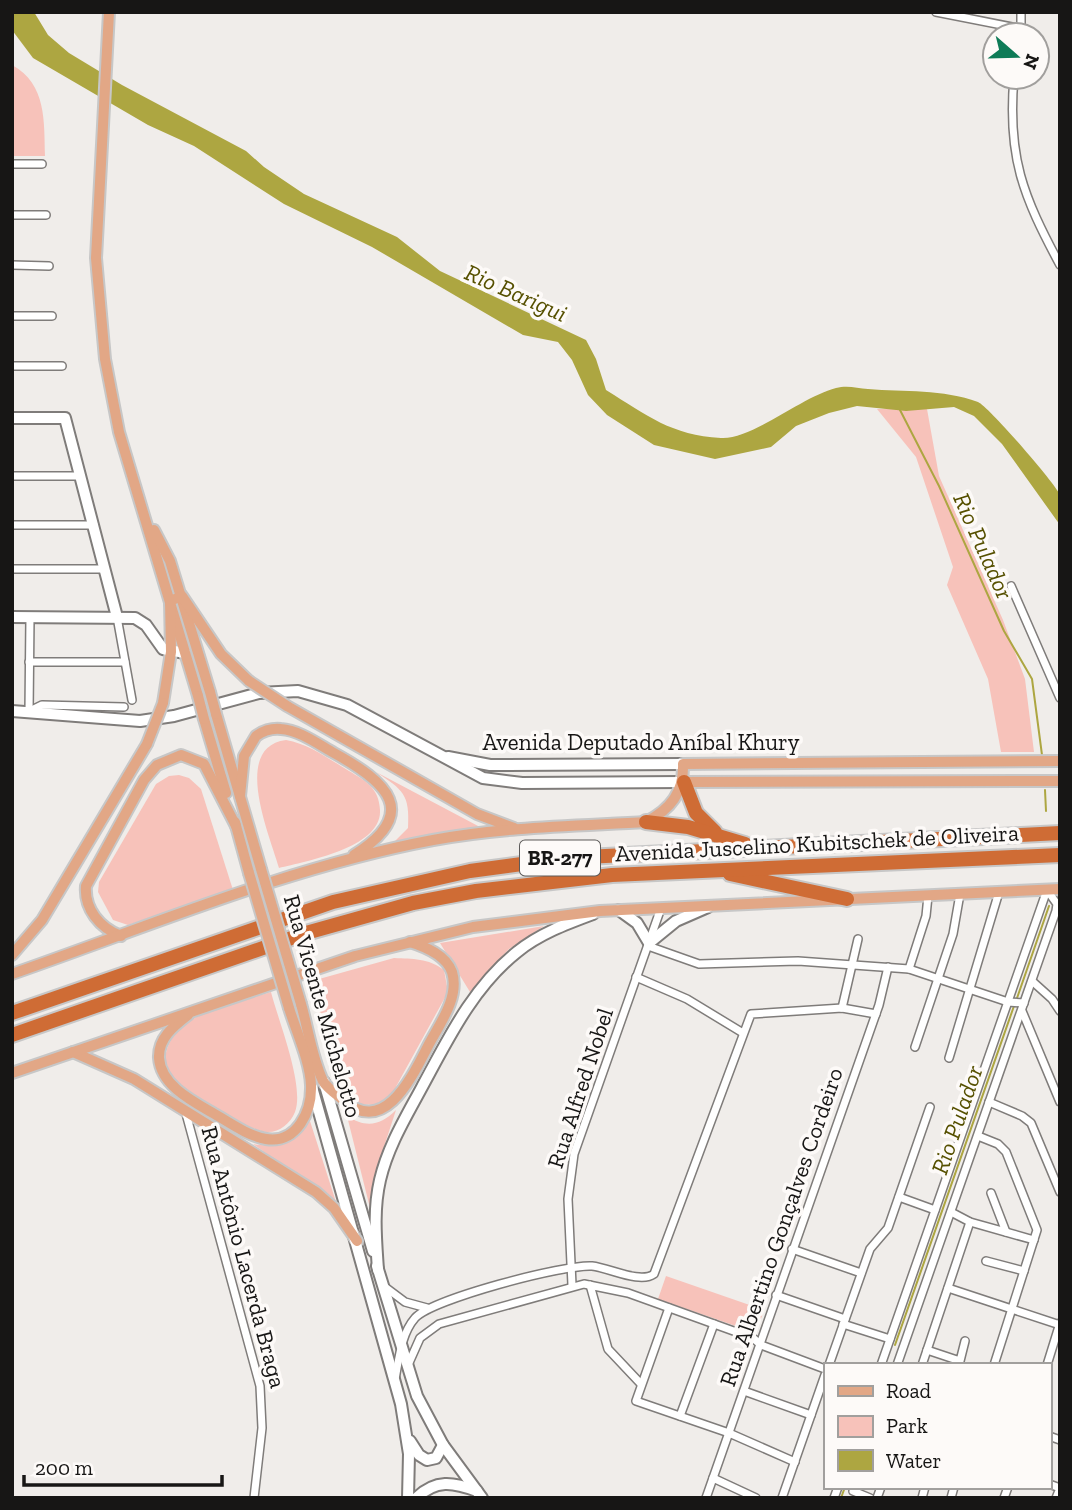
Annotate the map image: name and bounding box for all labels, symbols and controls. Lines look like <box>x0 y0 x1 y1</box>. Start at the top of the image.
north arrow <box>981 21 1051 91</box>
text: N <box>1018 51 1045 72</box>
water label: Rio Barigui <box>461 257 572 328</box>
water label: Rio Pulador <box>947 488 1020 604</box>
street label: Avenida Deputado Aníbal Khury <box>483 728 800 756</box>
street label: Avenida Juscelino Kubitschek de Oliveira <box>614 818 1020 868</box>
road number: BR-277 <box>520 840 600 876</box>
street label: Rua Vicente Michelotto <box>278 891 368 1121</box>
street label: Rua Alfred Nobel <box>541 1004 619 1172</box>
water label: Rio Pulador <box>924 1061 989 1178</box>
street label: Rua Albertino Gonçalves Cordeiro <box>713 1064 849 1390</box>
street label: Rua Antônio Lacerda Braga <box>196 1123 292 1391</box>
legend <box>824 1363 1051 1489</box>
text: Road <box>886 1378 932 1403</box>
text: Park <box>886 1413 928 1438</box>
scale bar <box>24 1444 222 1488</box>
text: Water <box>886 1448 941 1473</box>
text: 200 m <box>35 1455 93 1480</box>

